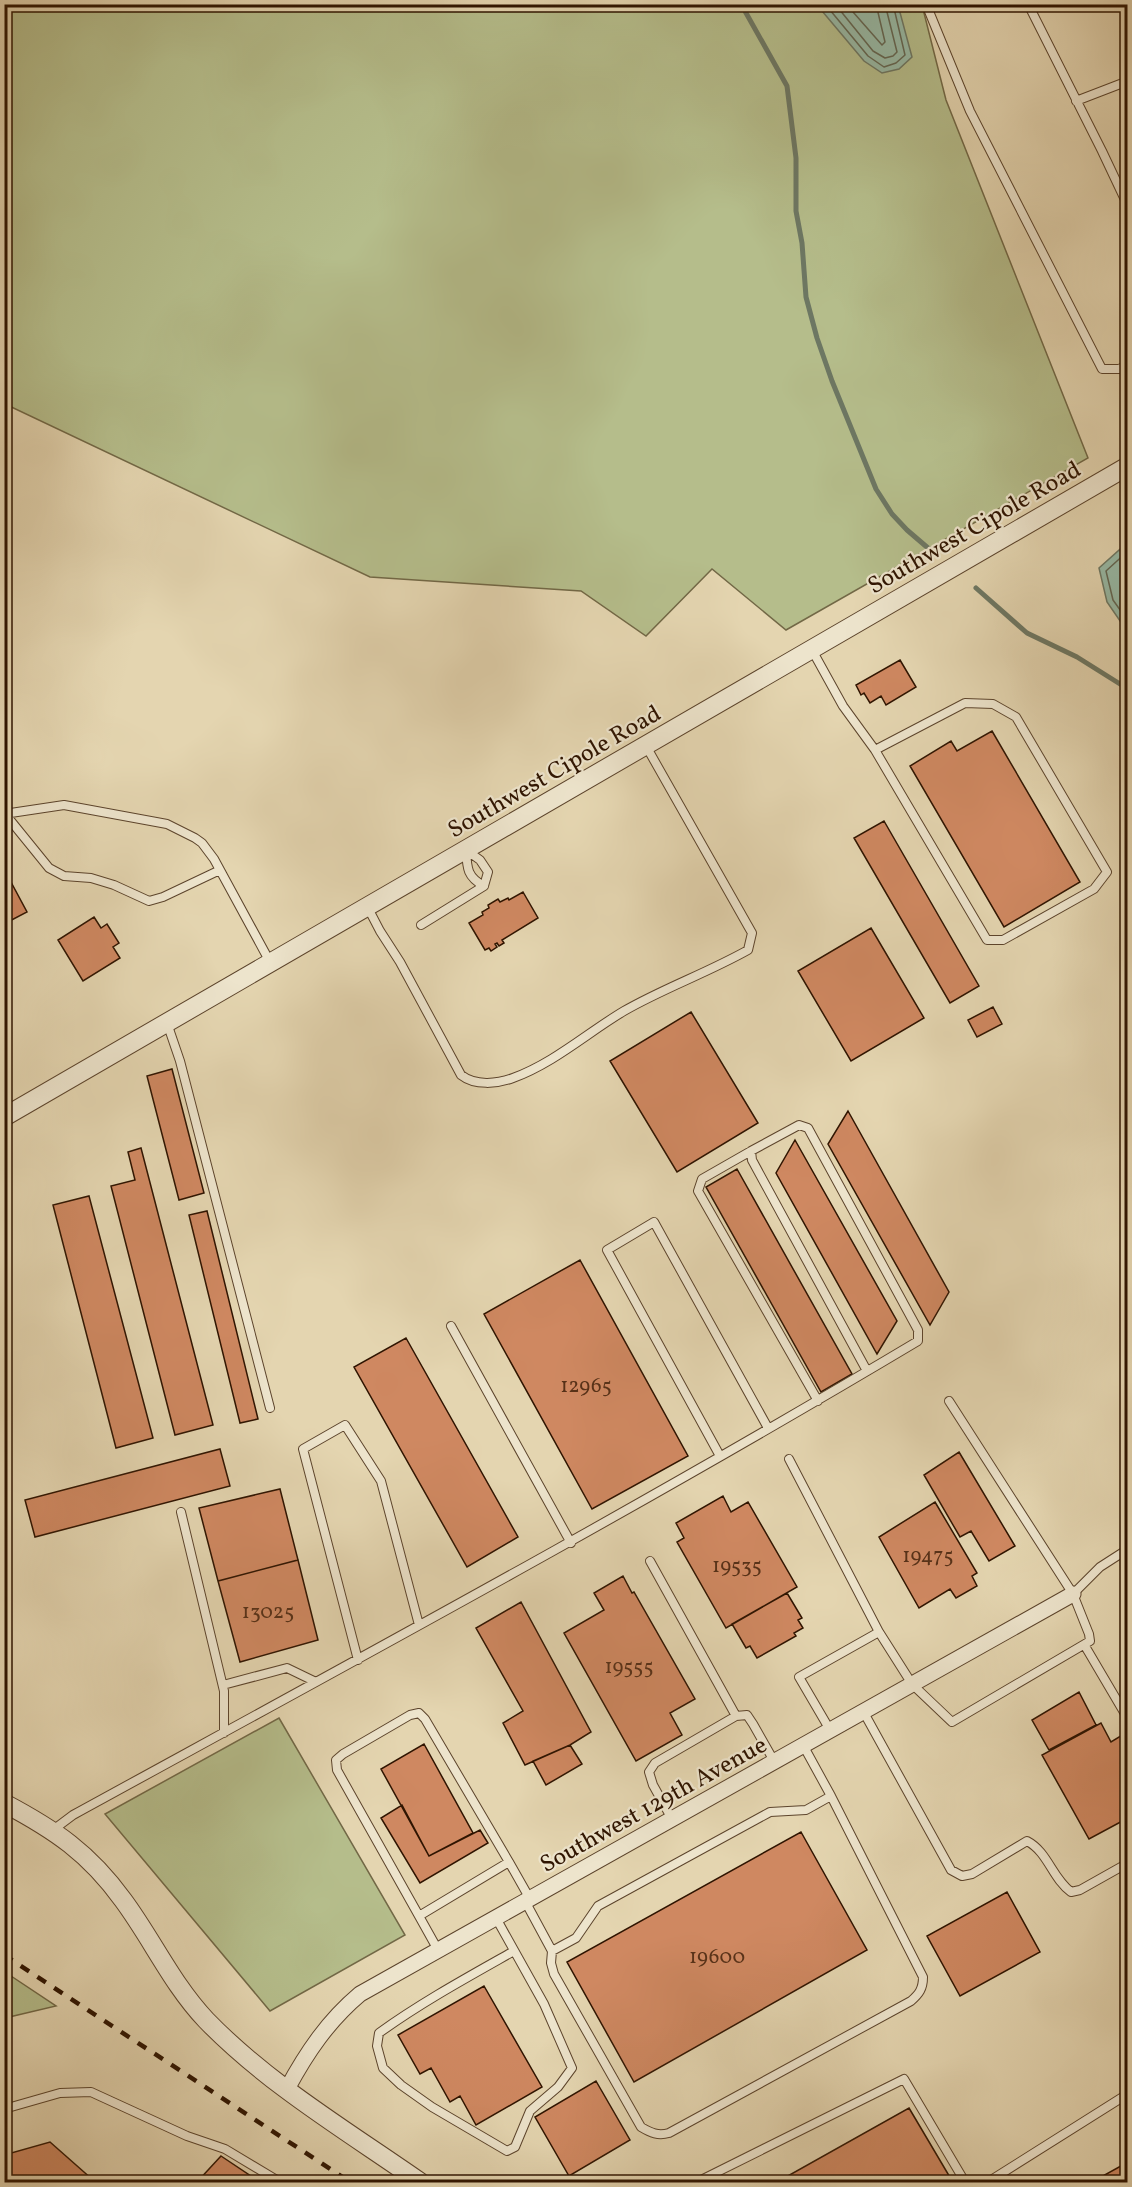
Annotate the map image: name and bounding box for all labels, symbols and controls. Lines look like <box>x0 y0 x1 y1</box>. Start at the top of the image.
street label: Southwest Cipole Road <box>862 454 1088 604</box>
street label: Southwest Cipole Road <box>442 698 668 848</box>
house number: 12965 <box>560 1372 612 1401</box>
house number: 19475 <box>902 1542 954 1571</box>
house number: 19535 <box>712 1552 762 1581</box>
house number: 13025 <box>242 1598 294 1627</box>
house number: 19555 <box>604 1653 654 1682</box>
street label: Southwest 129th Avenue <box>534 1729 774 1882</box>
house number: 19600 <box>689 1943 745 1972</box>

